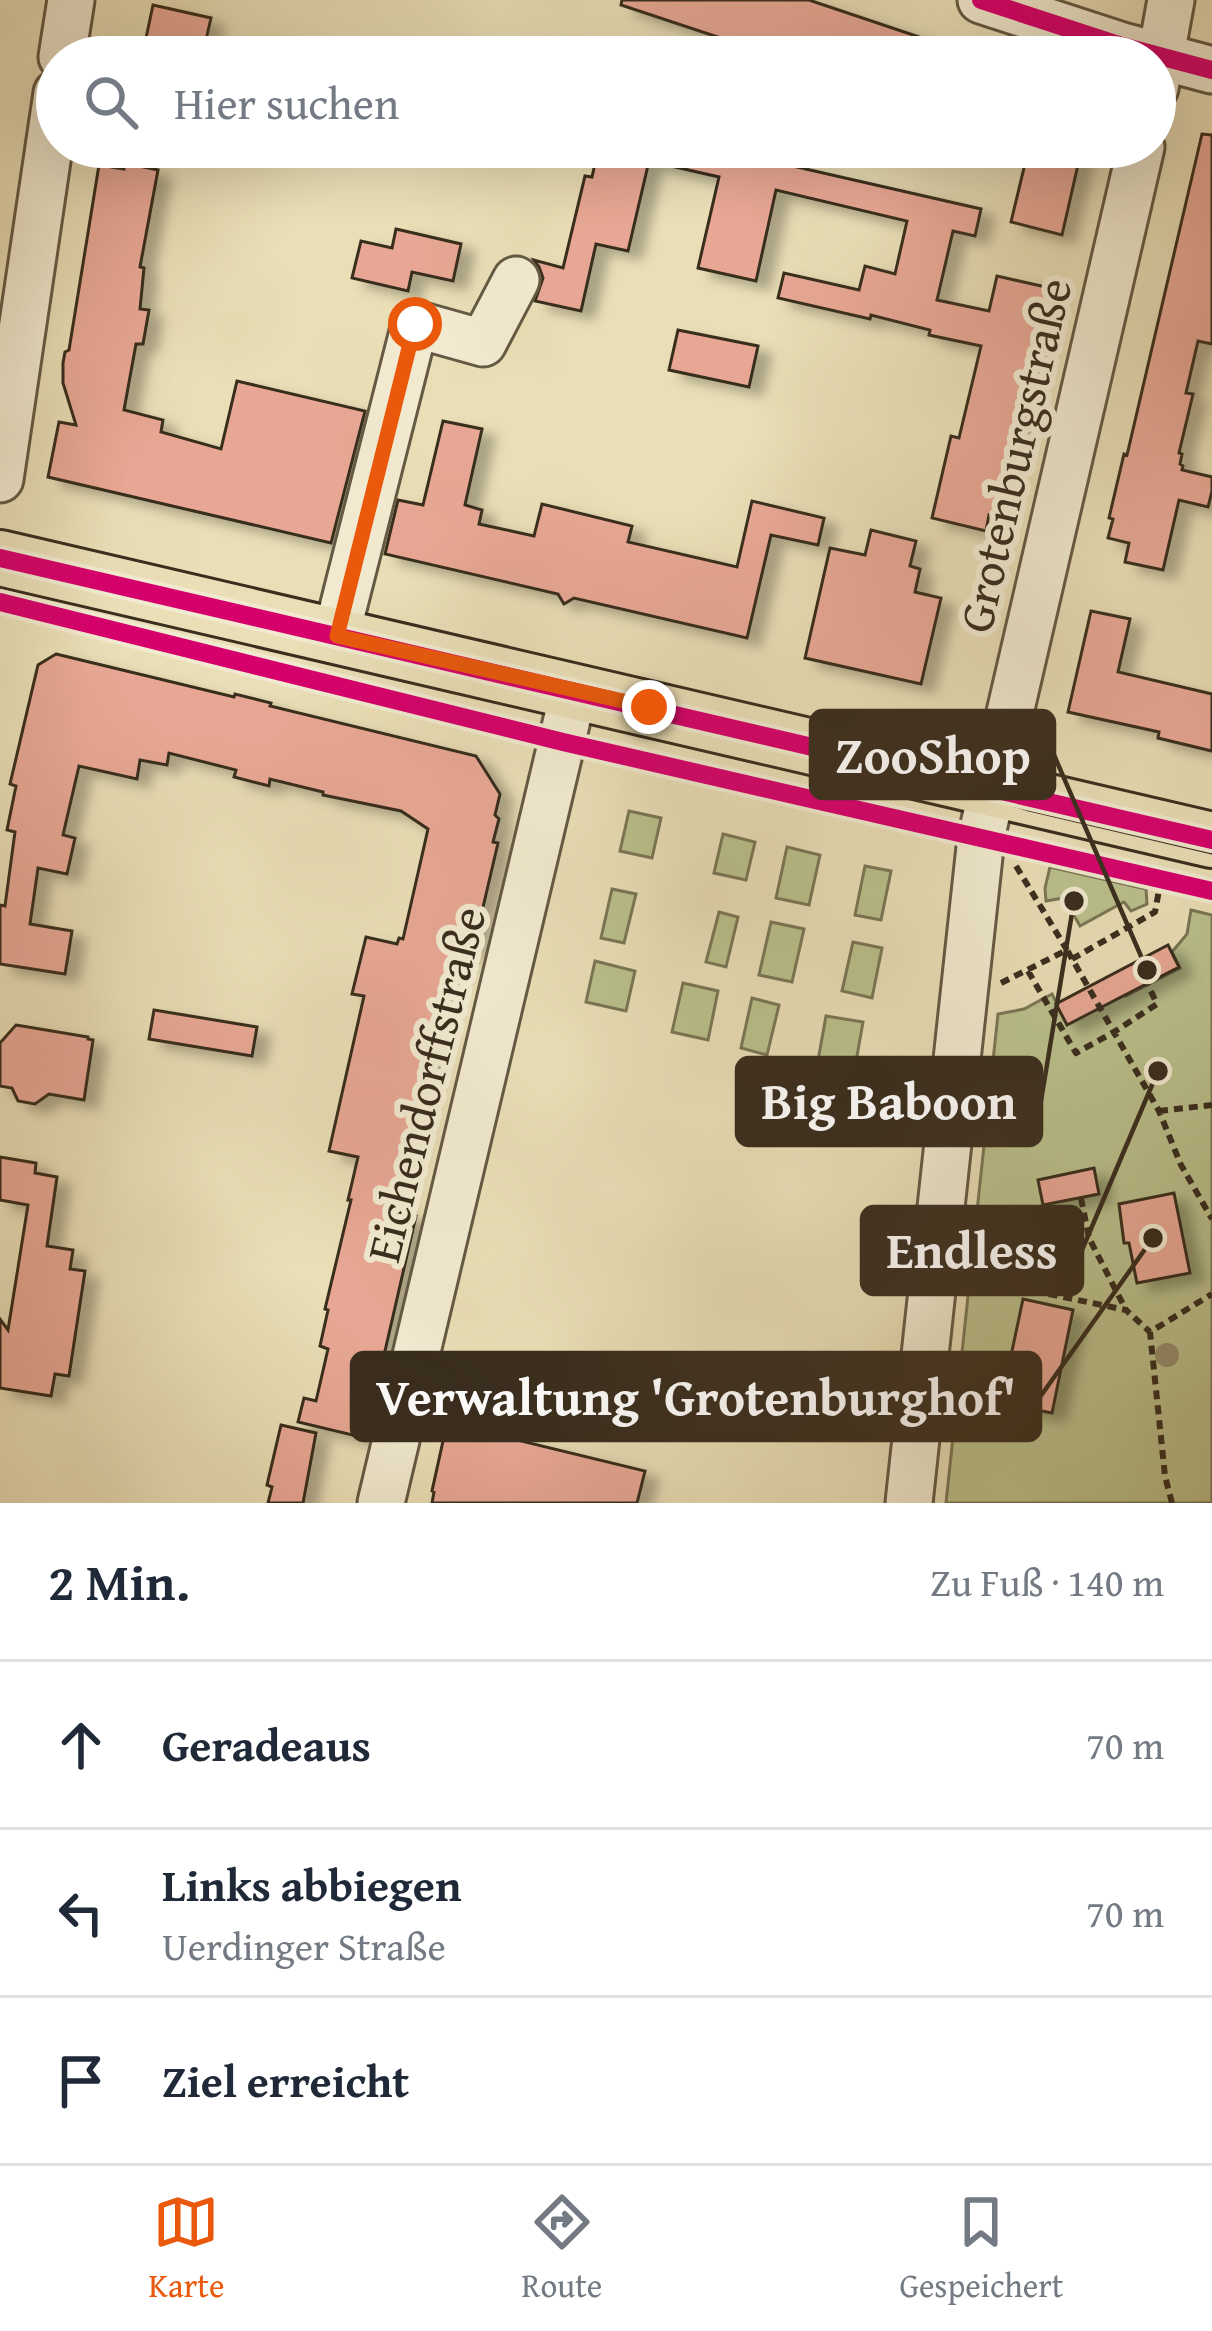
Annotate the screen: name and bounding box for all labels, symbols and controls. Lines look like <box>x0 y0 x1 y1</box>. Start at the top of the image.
search box <box>36 36 1176 168</box>
icon: search <box>78 69 144 135</box>
text: Hier suchen <box>174 70 399 135</box>
street label: Grotenburgstraße <box>939 271 1089 639</box>
route start <box>388 297 442 351</box>
route end <box>622 680 676 734</box>
callout: ZooShop <box>811 711 1054 798</box>
text: ZooShop <box>835 717 1031 792</box>
street label: Eichendorffstraße <box>347 899 503 1269</box>
callout: Big Baboon <box>737 1058 1041 1145</box>
text: Big Baboon <box>761 1063 1017 1138</box>
callout: Endless <box>862 1207 1082 1294</box>
text: Endless <box>886 1212 1058 1287</box>
callout: Verwaltung 'Grotenburghof' <box>352 1353 1040 1440</box>
text: Verwaltung 'Grotenburghof' <box>376 1359 1016 1434</box>
text: 2 Min. <box>48 1544 190 1619</box>
text: Zu Fuß · 140 m <box>930 1553 1164 1610</box>
icon: ahead <box>48 1712 114 1778</box>
text: Geradeaus <box>162 1712 371 1777</box>
text: 70 m <box>1086 1716 1164 1773</box>
text: Links abbiegen <box>162 1852 462 1917</box>
icon: left <box>48 1880 114 1946</box>
text: 70 m <box>1086 1884 1164 1941</box>
text: Uerdinger Straße <box>162 1917 446 1974</box>
icon: arrive <box>48 2048 114 2114</box>
text: Ziel erreicht <box>162 2048 409 2113</box>
tab: Karte <box>149 2189 224 2309</box>
tab: Route <box>522 2189 602 2309</box>
tab: Gespeichert <box>899 2189 1063 2309</box>

